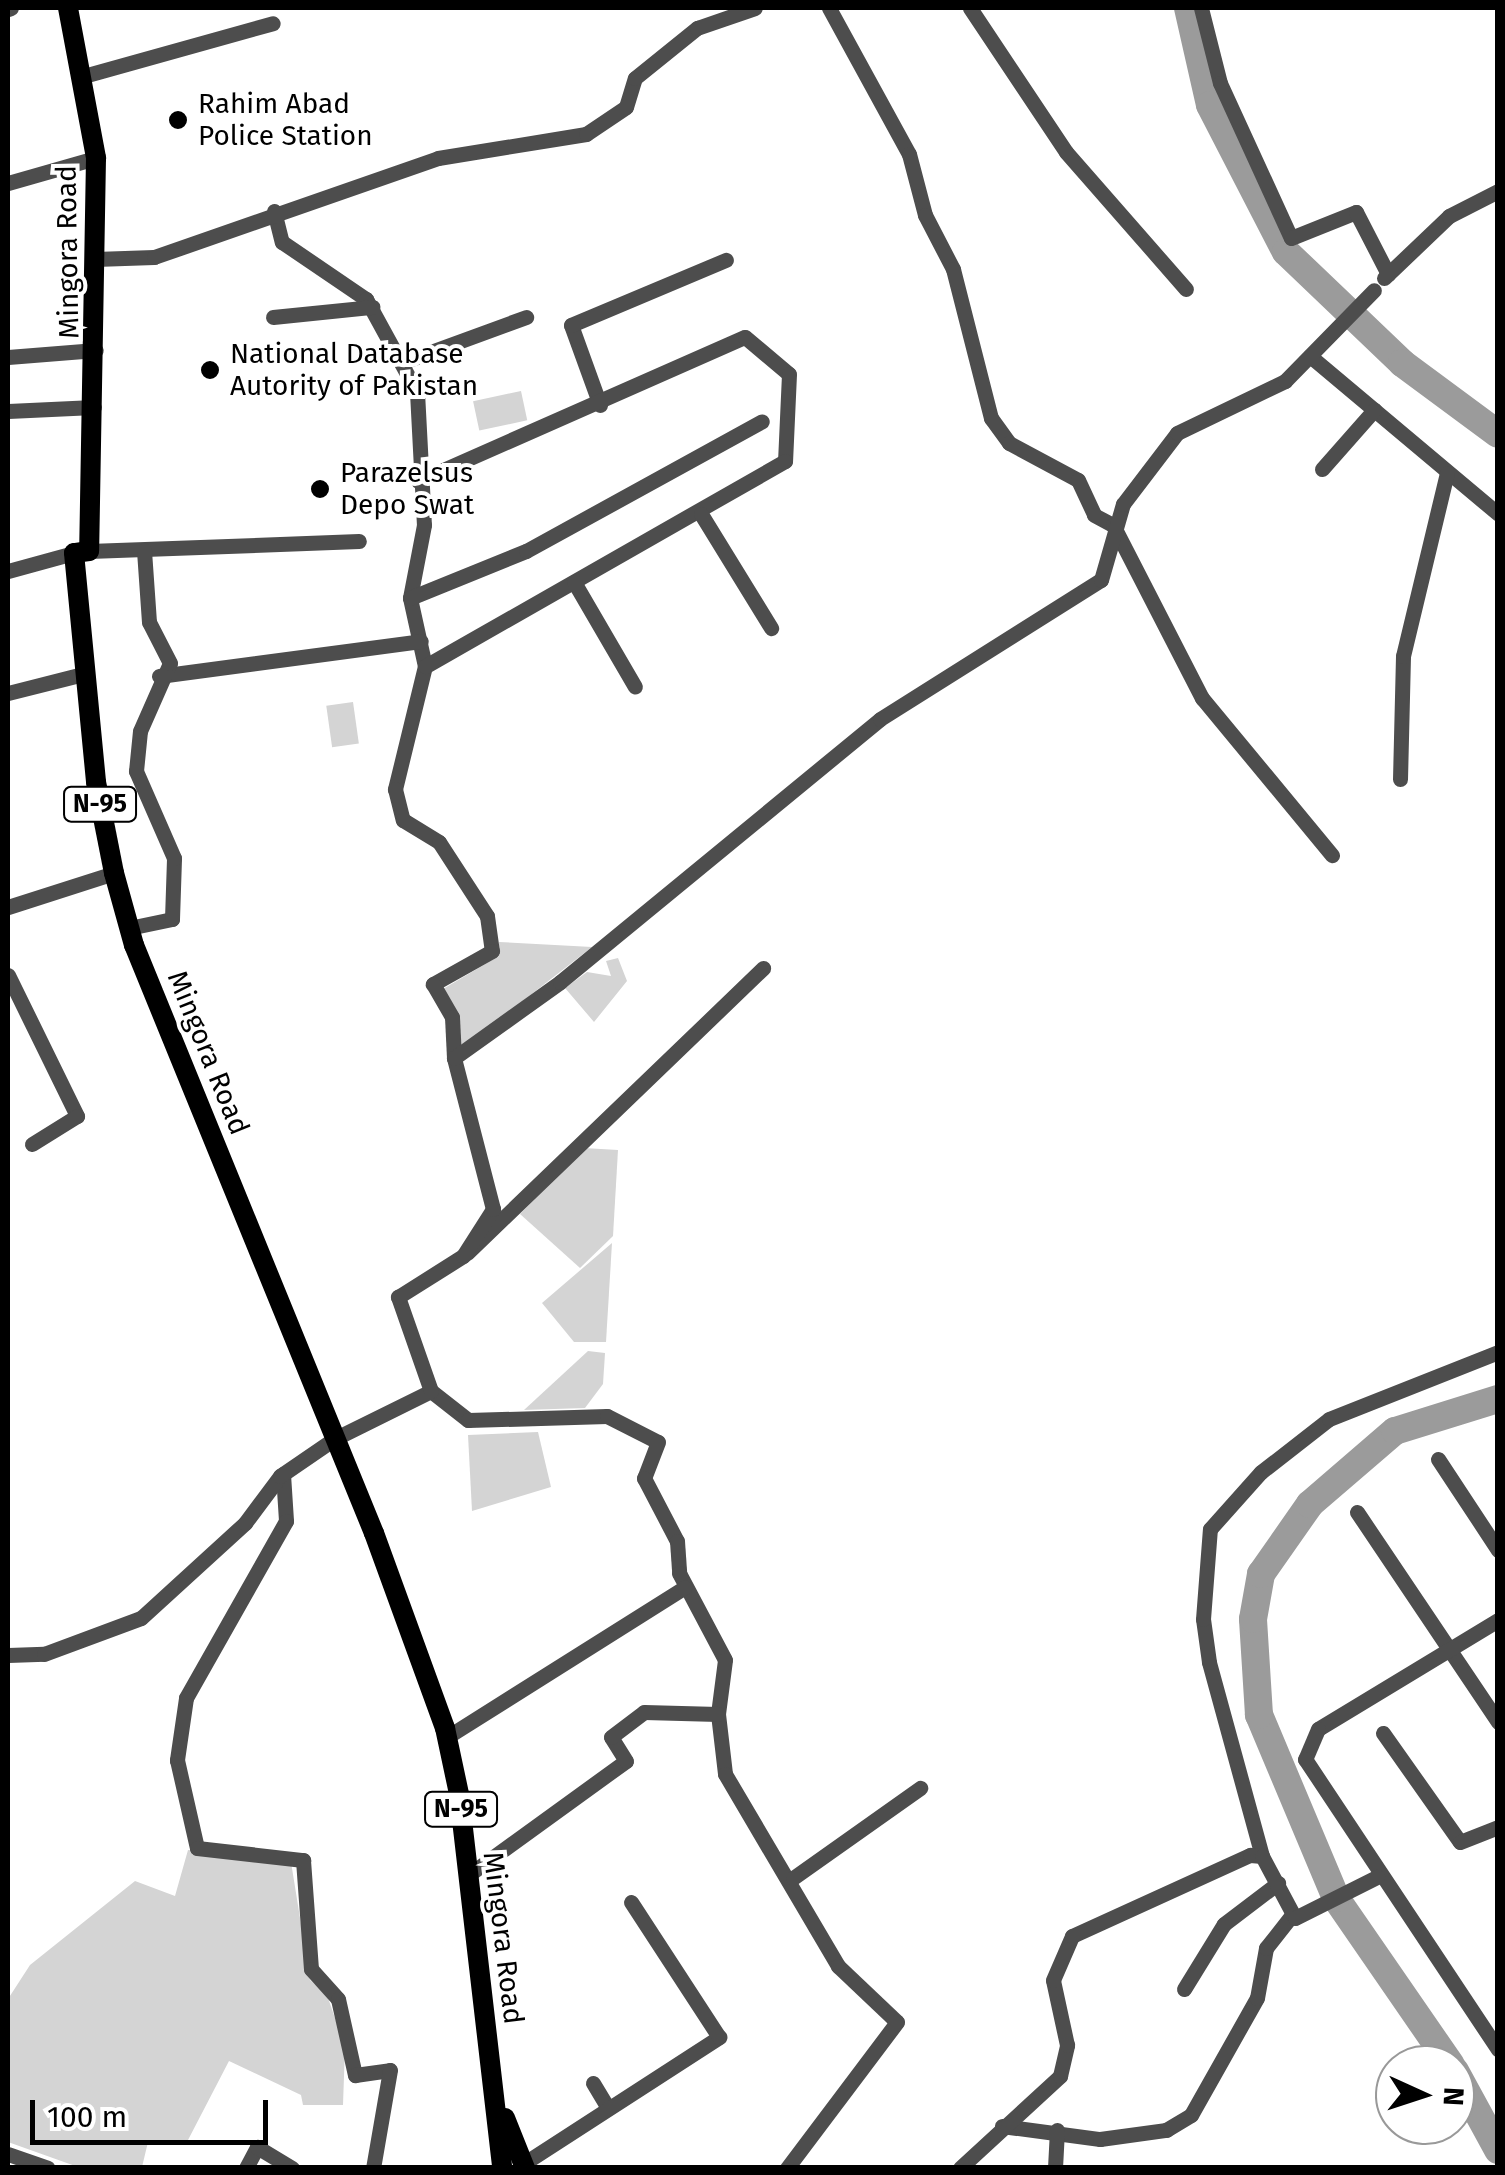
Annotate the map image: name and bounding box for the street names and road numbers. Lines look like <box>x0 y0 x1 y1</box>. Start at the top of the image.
street label: Mingora Road <box>50 165 86 339</box>
road number: N-95 <box>62 784 138 824</box>
street label: Mingora Road <box>160 966 256 1140</box>
road number: N-95 <box>424 1789 498 1829</box>
street label: Mingora Road <box>476 1850 530 2026</box>

